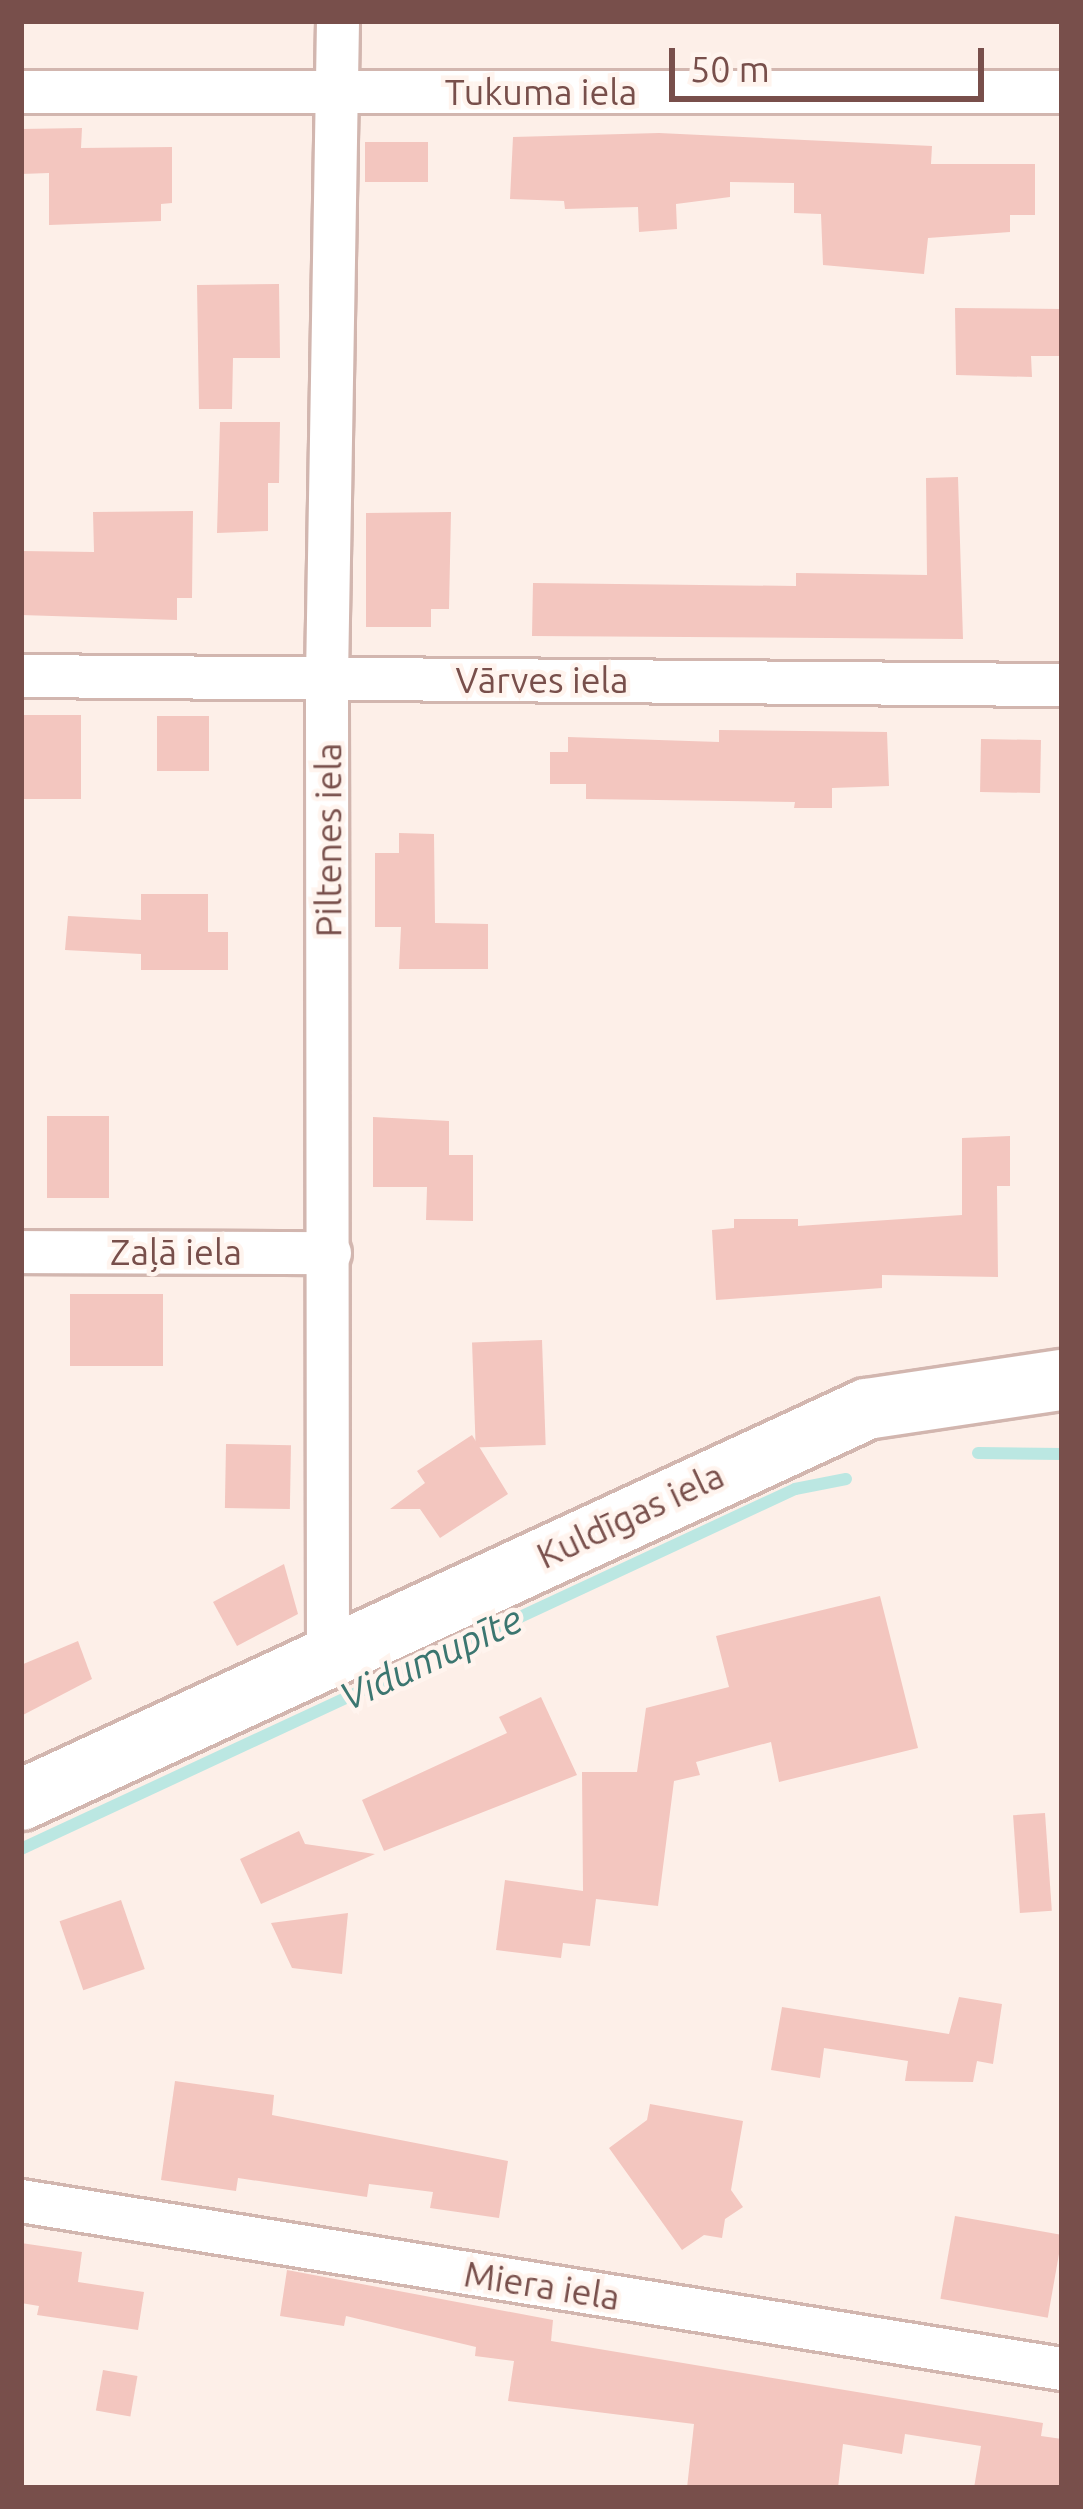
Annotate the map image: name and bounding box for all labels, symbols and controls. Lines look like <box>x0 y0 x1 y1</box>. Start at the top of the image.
scale bar <box>675 24 990 98</box>
text: 50 m <box>690 48 770 89</box>
street label: Tukuma iela <box>445 70 637 114</box>
street label: Vārves iela <box>455 658 629 702</box>
street label: Piltenes iela <box>306 743 350 937</box>
street label: Zaļā iela <box>110 1230 242 1274</box>
street label: Kuldīgas iela <box>530 1453 730 1577</box>
water label: Vidumupīte <box>333 1595 529 1721</box>
street label: Miera iela <box>461 2251 623 2319</box>

